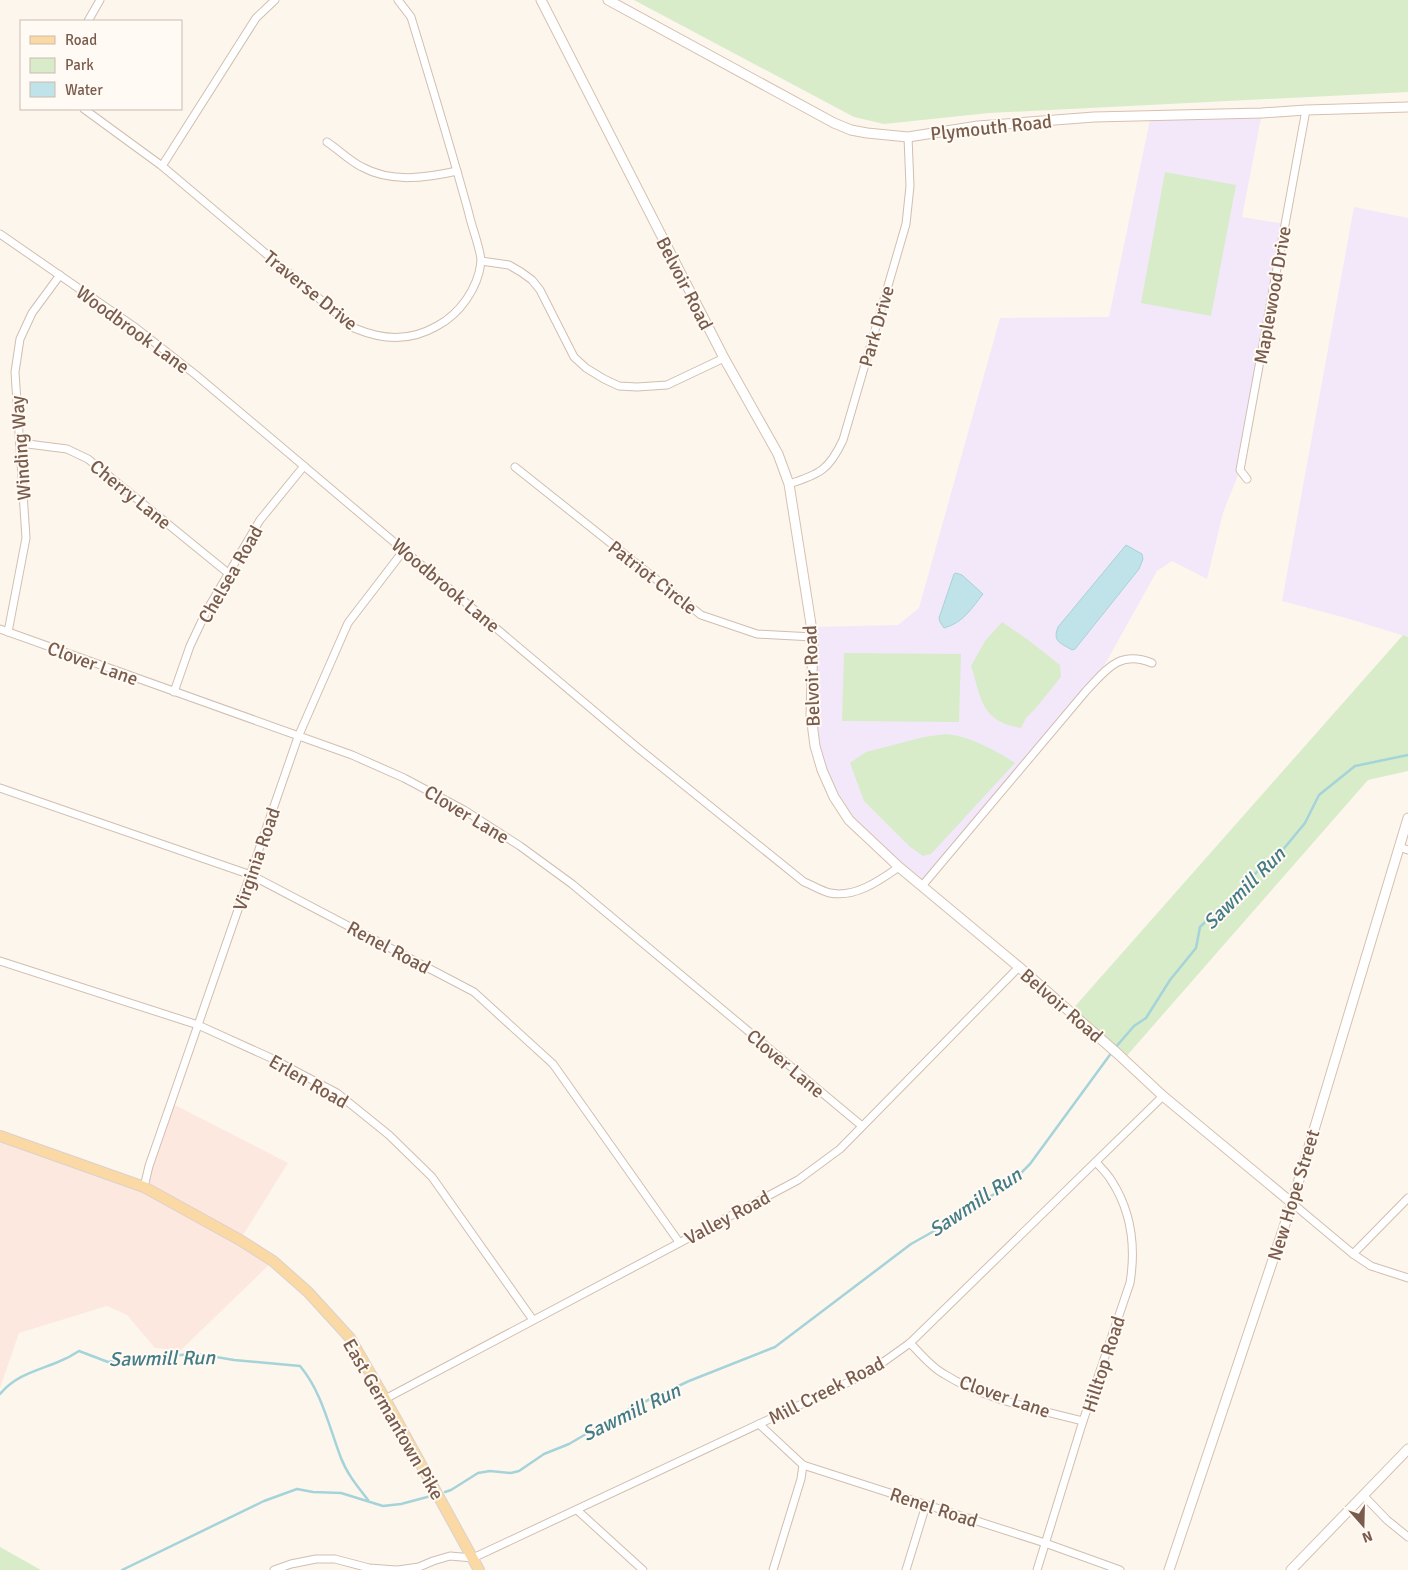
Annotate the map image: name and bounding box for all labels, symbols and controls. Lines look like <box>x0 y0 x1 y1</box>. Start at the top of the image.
legend <box>20 20 182 110</box>
text: Road <box>65 31 97 49</box>
text: Park <box>65 56 94 74</box>
text: Water <box>65 81 103 99</box>
street label: Plymouth Road <box>929 110 1053 146</box>
street label: Maplewood Drive <box>1249 224 1297 366</box>
street label: Belvoir Road <box>650 233 718 334</box>
street label: Traverse Drive <box>259 246 362 336</box>
street label: Woodbrook Lane <box>71 281 194 379</box>
street label: Park Drive <box>854 283 900 370</box>
street label: Winding Way <box>5 395 37 501</box>
street label: Cherry Lane <box>85 455 176 535</box>
street label: Chelsea Road <box>193 521 269 628</box>
street label: Woodbrook Lane <box>386 533 505 638</box>
street label: Patriot Circle <box>603 536 702 620</box>
street label: Belvoir Road <box>798 625 826 727</box>
street label: Clover Lane <box>44 636 141 691</box>
street label: Clover Lane <box>420 780 513 850</box>
street label: Virginia Road <box>228 804 286 914</box>
water label: Sawmill Run <box>1198 841 1292 935</box>
street label: Renel Road <box>343 916 434 980</box>
street label: Belvoir Road <box>1015 963 1108 1048</box>
street label: Clover Lane <box>741 1024 829 1103</box>
street label: Erlen Road <box>264 1050 353 1114</box>
street label: New Hope Street <box>1263 1126 1325 1264</box>
water label: Sawmill Run <box>924 1162 1027 1242</box>
street label: Valley Road <box>681 1185 774 1250</box>
street label: Hilltop Road <box>1077 1313 1131 1416</box>
street label: East Germantown Pike <box>337 1335 449 1504</box>
water label: Sawmill Run <box>109 1345 216 1372</box>
street label: Mill Creek Road <box>764 1351 889 1430</box>
street label: Clover Lane <box>956 1370 1053 1424</box>
water label: Sawmill Run <box>578 1377 685 1447</box>
street label: Renel Road <box>887 1482 981 1533</box>
north arrow <box>1338 1500 1388 1550</box>
text: N <box>1360 1527 1375 1546</box>

